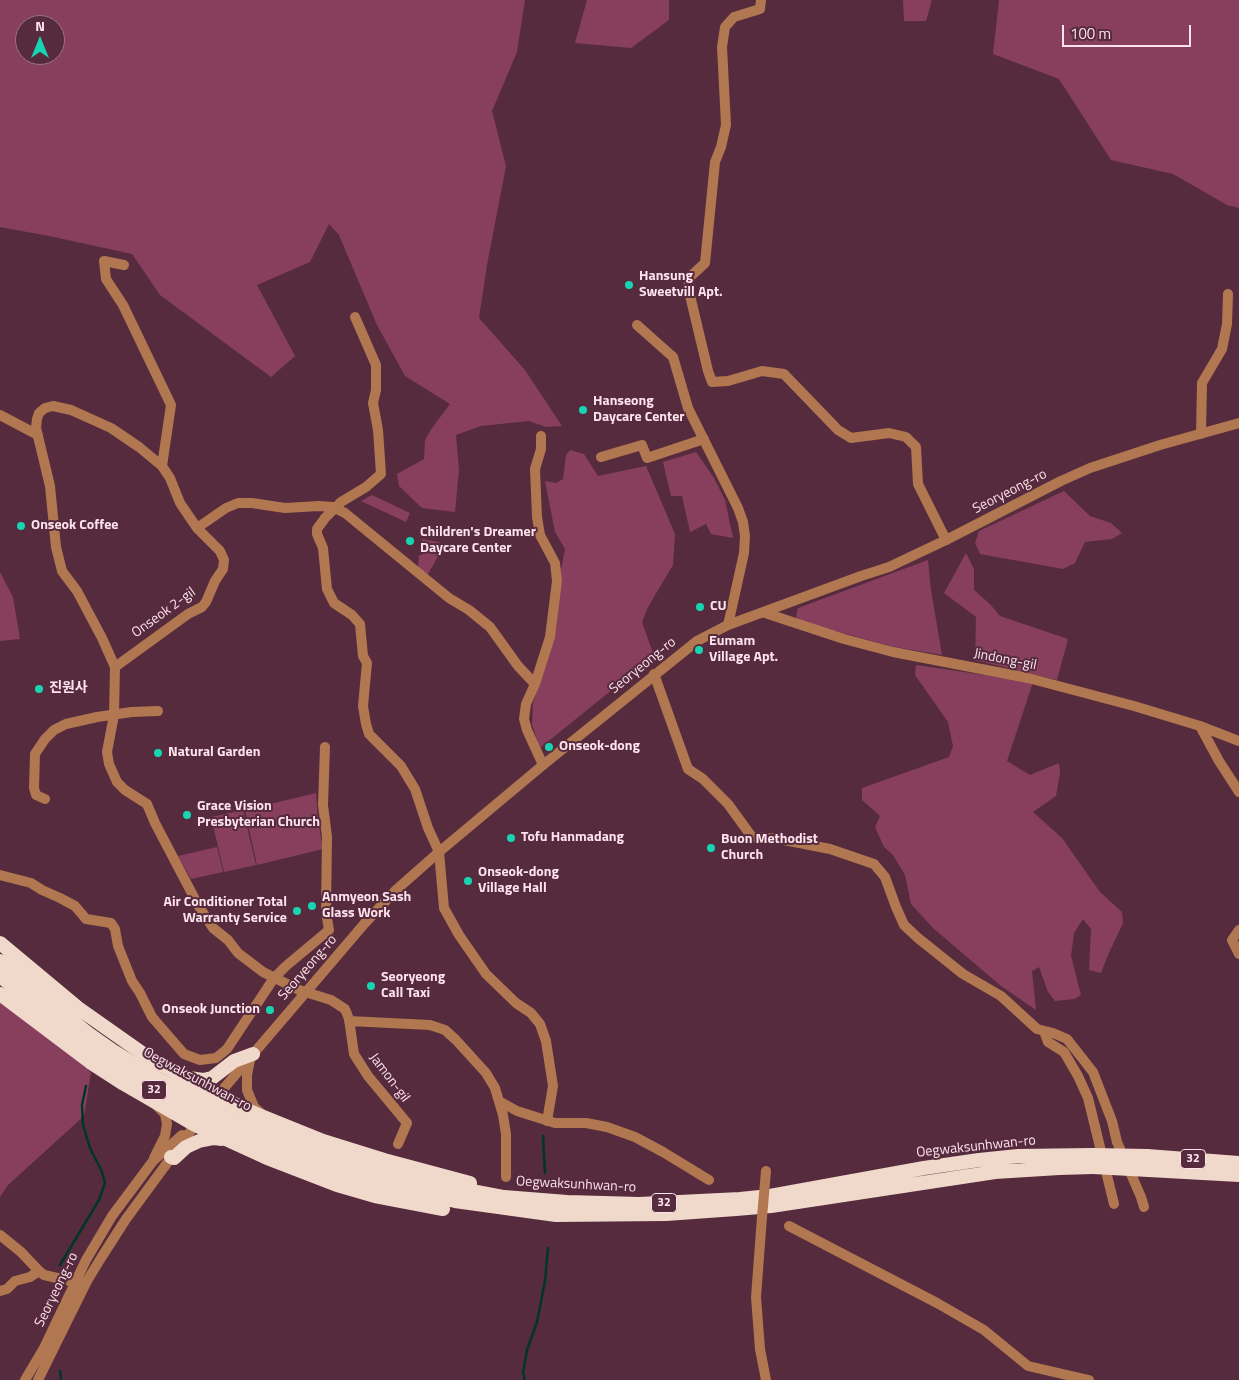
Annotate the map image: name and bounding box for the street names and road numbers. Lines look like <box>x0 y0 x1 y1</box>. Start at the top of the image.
street label: Seoryeong-ro <box>970 466 1050 518</box>
street label: Onseok 2-gil <box>129 584 199 642</box>
street label: Seoryeong-ro <box>606 634 680 698</box>
street label: Jindong-gil <box>972 646 1038 674</box>
street label: Seoryeong-ro <box>275 932 341 1004</box>
street label: Oegwaksunhwan-ro <box>140 1044 254 1116</box>
street label: Jamon-gil <box>365 1050 413 1106</box>
road number: 32 <box>142 1080 166 1100</box>
street label: Oegwaksunhwan-ro <box>915 1132 1037 1162</box>
road number: 32 <box>1180 1150 1206 1168</box>
street label: Oegwaksunhwan-ro <box>516 1173 636 1197</box>
road number: 32 <box>652 1194 676 1212</box>
street label: Seoryeong-ro <box>32 1250 82 1330</box>

